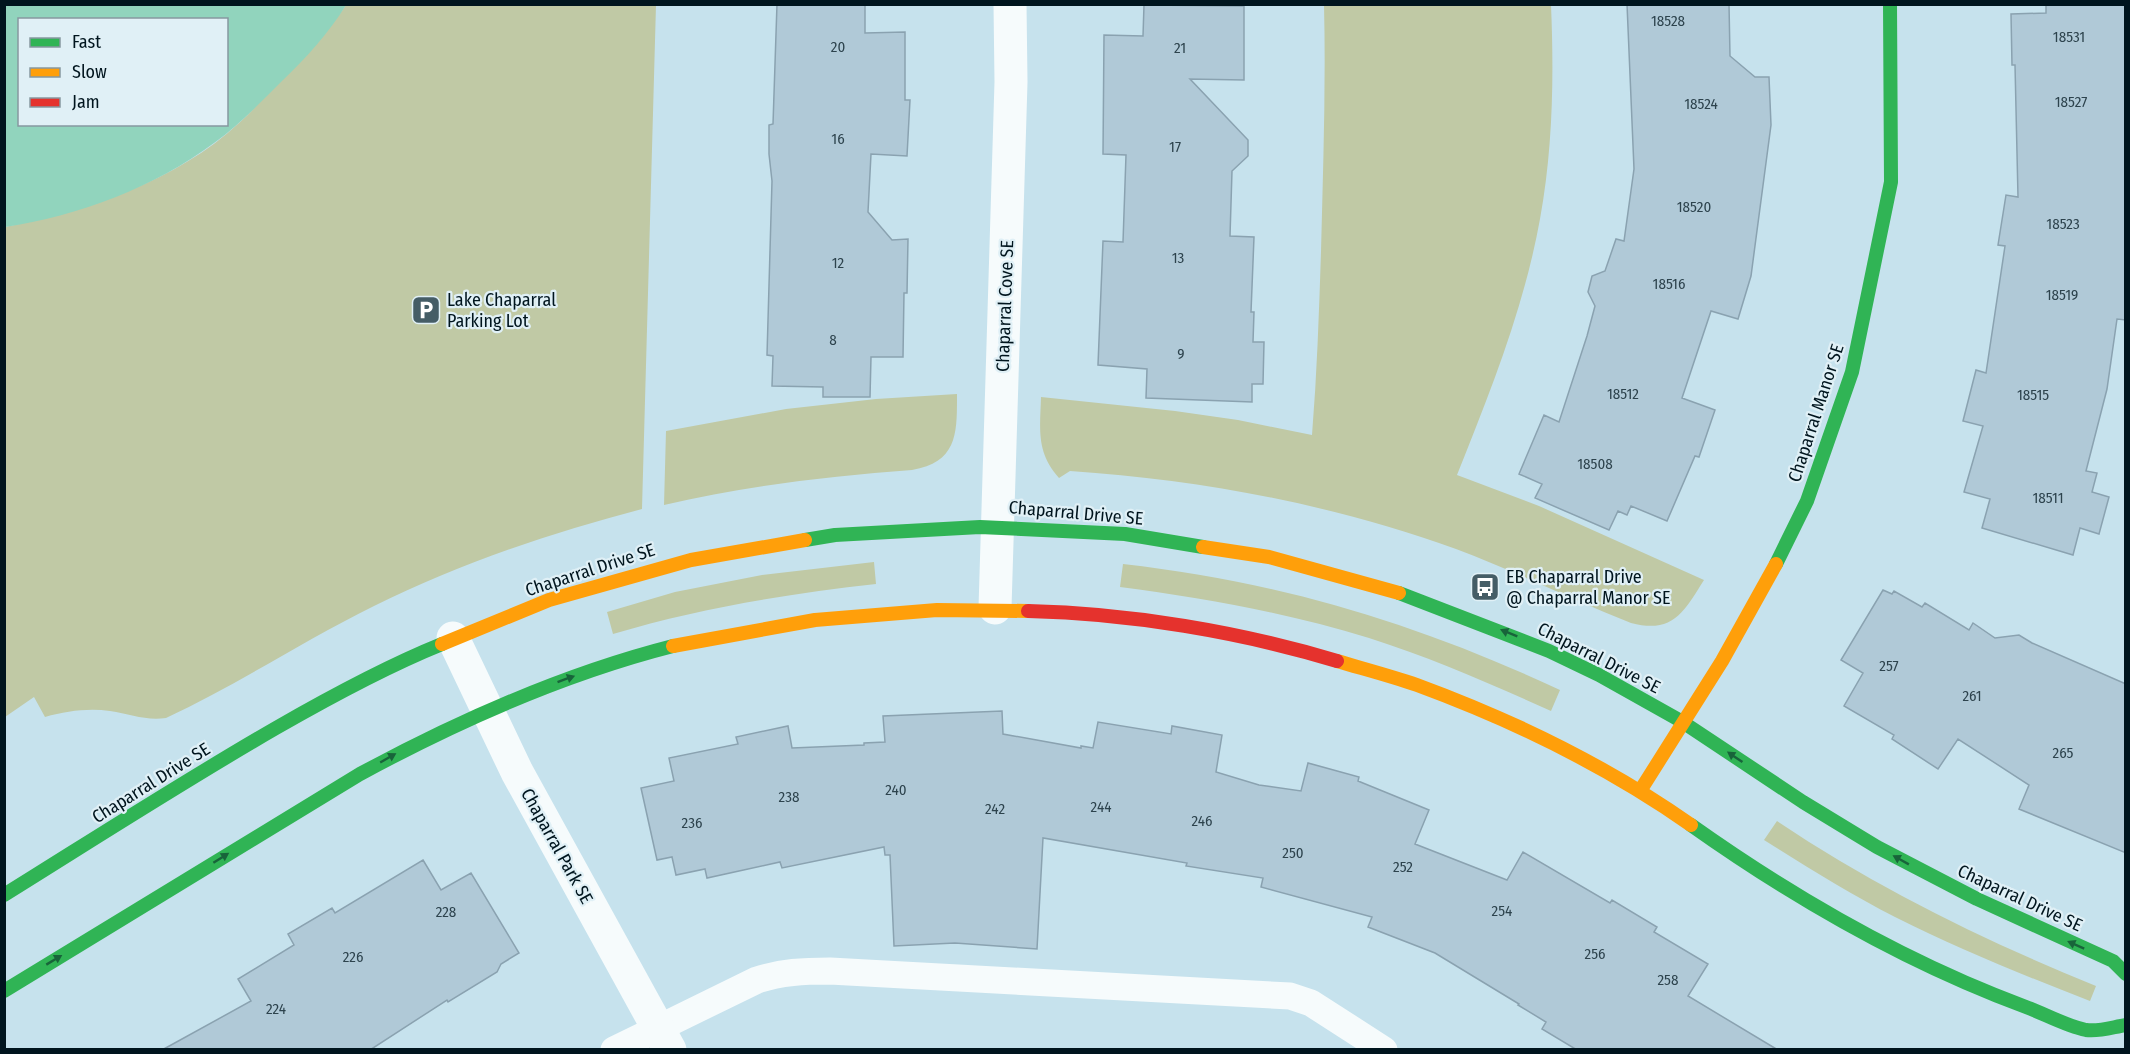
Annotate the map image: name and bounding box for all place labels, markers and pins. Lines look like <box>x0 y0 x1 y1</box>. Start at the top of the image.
place label: Lake Chaparral Parking Lot <box>447 289 556 332</box>
parking icon: Lake Chaparral Parking Lot <box>410 294 442 326</box>
place label: EB Chaparral Drive @ Chaparral Manor SE <box>1506 566 1670 609</box>
bus stop icon: EB Chaparral Drive @ Chaparral Manor SE <box>1469 571 1501 603</box>

